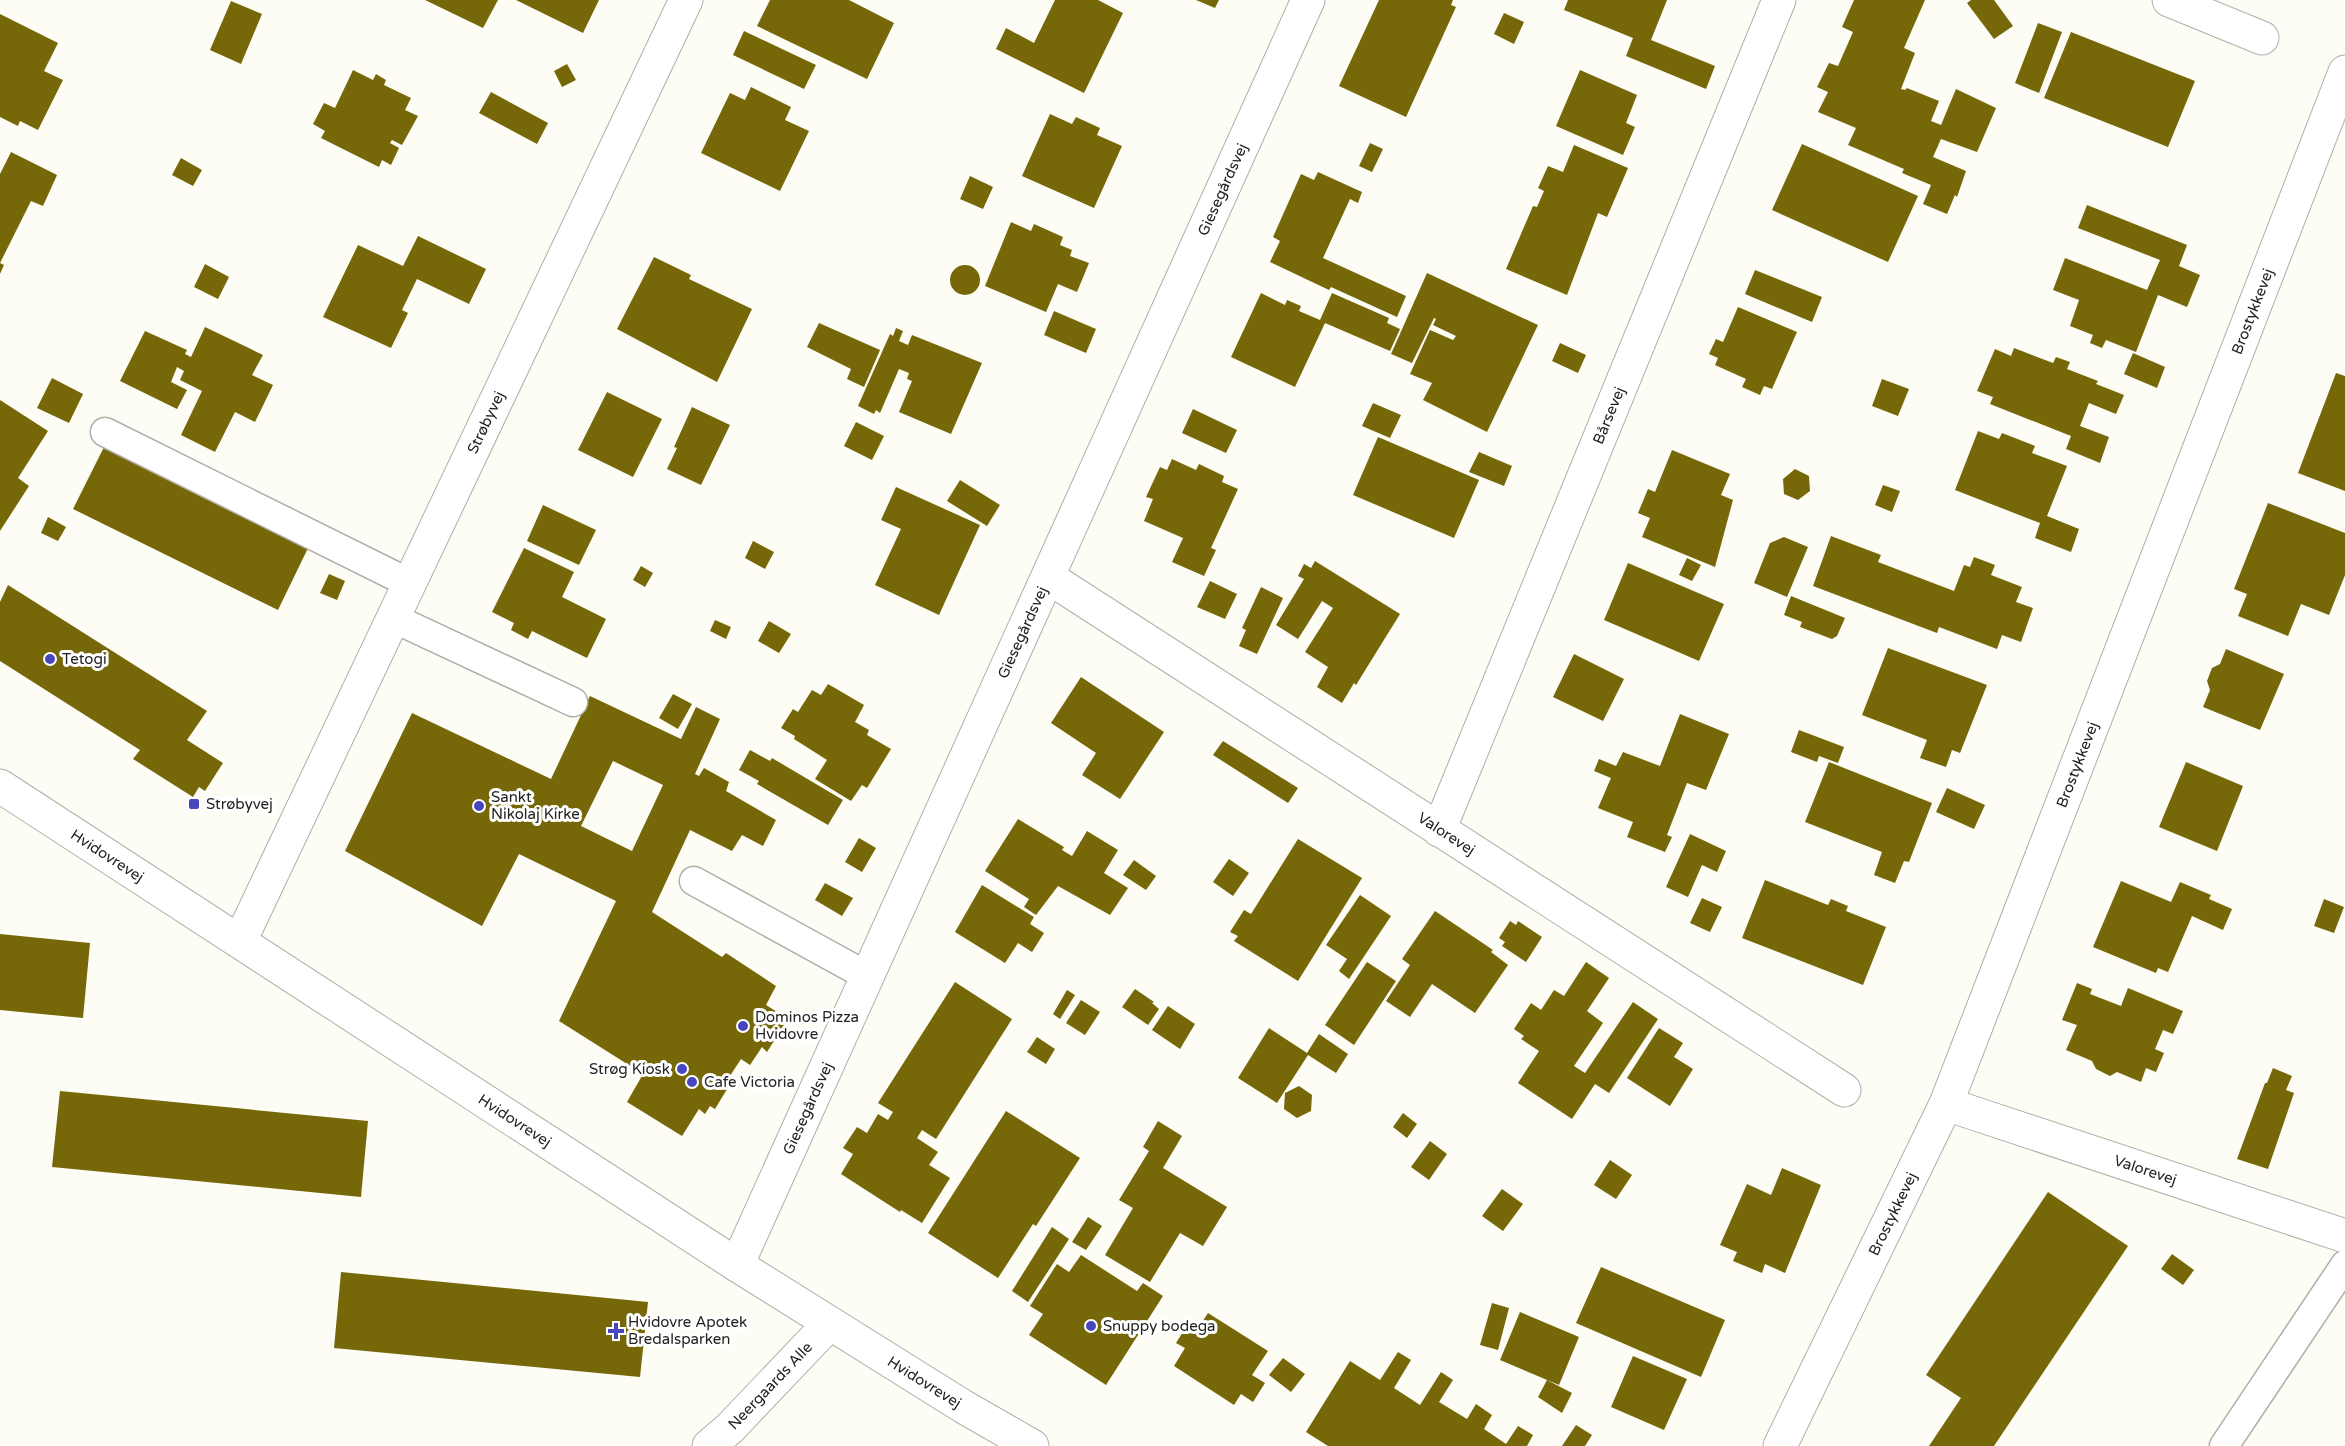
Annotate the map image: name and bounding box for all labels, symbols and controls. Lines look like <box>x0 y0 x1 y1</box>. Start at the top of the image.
street label: Giesegårdsvej <box>1194 140 1251 239</box>
street label: Brostykkevej <box>2228 266 2277 357</box>
street label: Bårsevej <box>1589 384 1629 447</box>
street label: Strøbyvej <box>463 388 508 456</box>
street label: Giesegårdsvej <box>994 583 1051 682</box>
place label: Tetogi <box>62 650 107 668</box>
marker: Tetogi <box>43 652 57 666</box>
street label: Brostykkevej <box>2052 719 2102 810</box>
place label: Sankt Nikolaj Kirke <box>491 788 580 823</box>
place label: Strøbyvej <box>206 795 273 813</box>
marker: Strøbyvej <box>187 797 201 811</box>
marker: Sankt Nikolaj Kirke <box>472 799 486 813</box>
street label: Valorevej <box>1414 809 1479 859</box>
street label: Hvidovrevej <box>67 825 147 886</box>
place label: Dominos Pizza Hvidovre <box>755 1008 859 1043</box>
marker: Dominos Pizza Hvidovre <box>736 1019 750 1033</box>
street label: Giesegårdsvej <box>779 1059 836 1157</box>
place label: Strøg Kiosk <box>589 1060 670 1078</box>
marker: Strøg Kiosk <box>675 1062 689 1076</box>
place label: Cafe Victoria <box>704 1073 795 1091</box>
marker: Cafe Victoria <box>685 1075 699 1089</box>
street label: Hvidovrevej <box>475 1090 555 1151</box>
street label: Valorevej <box>2112 1151 2179 1189</box>
street label: Brostykkevej <box>1865 1169 1921 1259</box>
place label: Hvidovre Apotek Bredalsparken <box>628 1313 747 1348</box>
place label: Snuppy bodega <box>1103 1317 1216 1335</box>
marker: Snuppy bodega <box>1084 1319 1098 1333</box>
marker: Hvidovre Apotek Bredalsparken <box>609 1324 623 1338</box>
street label: Neergaards Alle <box>724 1338 816 1433</box>
street label: Hvidovrevej <box>884 1352 965 1412</box>

